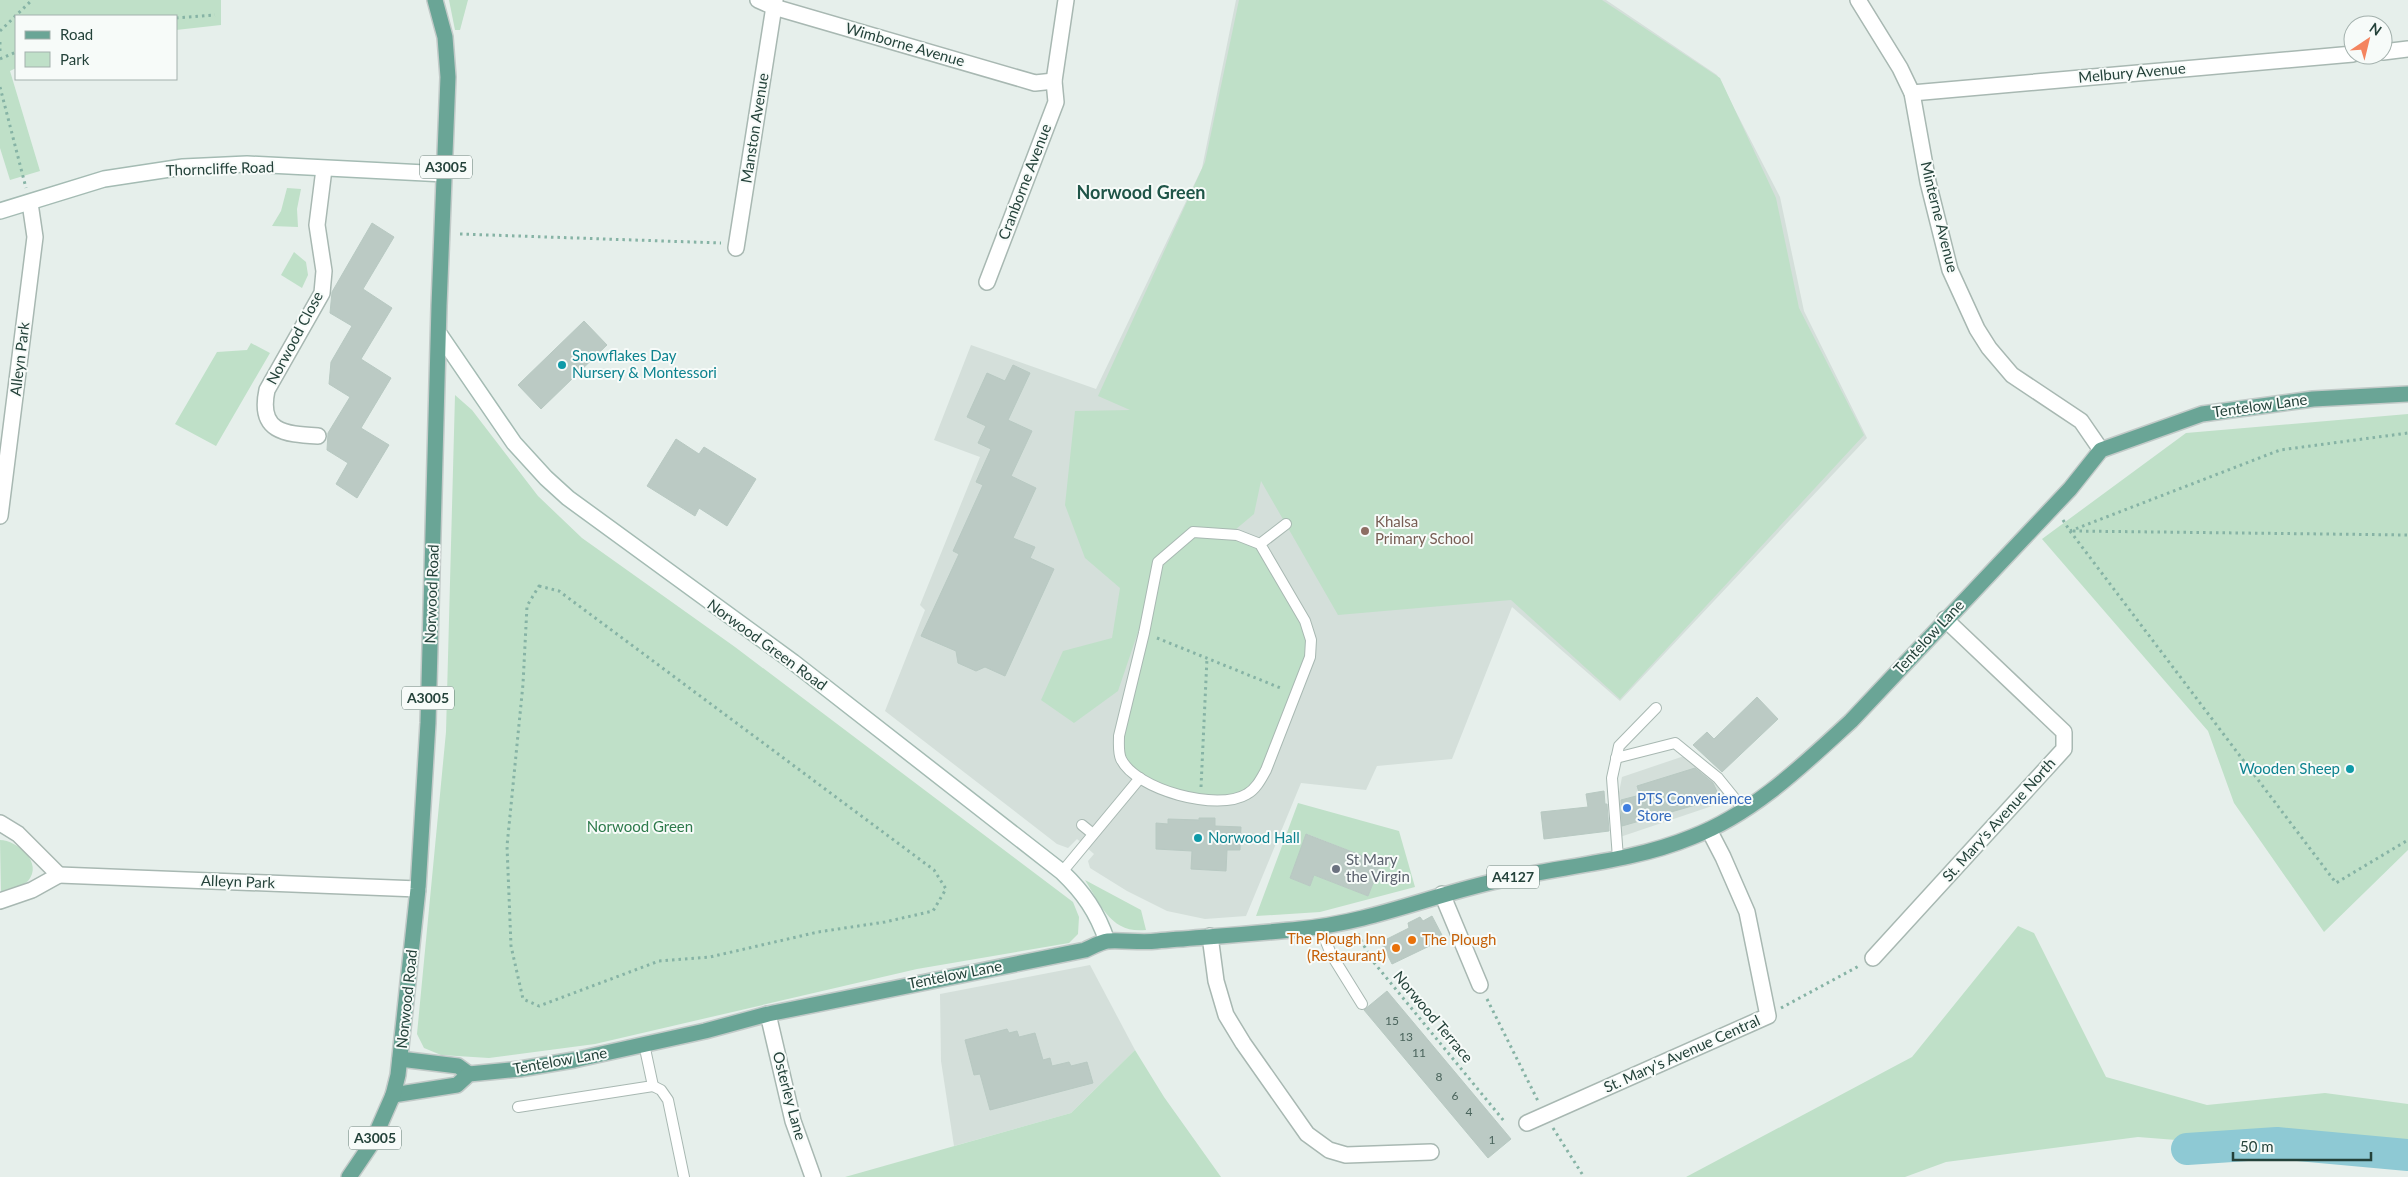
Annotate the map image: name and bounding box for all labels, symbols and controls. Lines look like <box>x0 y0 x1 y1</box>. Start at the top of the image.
legend <box>15 15 178 80</box>
north arrow <box>2343 15 2393 65</box>
street label: Wimborne Avenue <box>844 18 967 70</box>
text: N <box>2366 19 2385 39</box>
text: Road <box>60 25 93 43</box>
text: Park <box>60 50 90 68</box>
street label: Melbury Avenue <box>2077 58 2186 86</box>
street label: Manston Avenue <box>736 71 772 184</box>
street label: Cranborne Avenue <box>994 121 1054 242</box>
road number: A3005 <box>420 156 472 178</box>
street label: Thorncliffe Road <box>165 157 275 179</box>
street label: Minterne Avenue <box>1917 159 1962 274</box>
district label: Norwood Green <box>1077 181 1205 203</box>
street label: Norwood Close <box>262 288 326 387</box>
street label: Alleyn Park <box>6 321 33 397</box>
place label: Snowflakes Day Nursery & Montessori <box>572 346 717 381</box>
marker: Snowflakes Day Nursery & Montessori <box>556 359 568 371</box>
street label: Tentelow Lane <box>2211 389 2308 421</box>
place label: Khalsa Primary School <box>1375 512 1474 547</box>
marker: Khalsa Primary School <box>1359 525 1371 537</box>
street label: Norwood Road <box>420 544 442 644</box>
street label: Norwood Green Road <box>704 595 831 694</box>
street label: Tentelow Lane <box>1889 595 1967 677</box>
road number: A3005 <box>402 686 454 710</box>
street label: St. Mary's Avenue North <box>1938 754 2059 885</box>
place label: Wooden Sheep <box>2239 759 2340 777</box>
marker: Wooden Sheep <box>2344 763 2356 775</box>
place label: PTS Convenience Store <box>1637 789 1752 824</box>
marker: PTS Convenience Store <box>1621 802 1633 814</box>
park label: Norwood Green <box>587 817 693 835</box>
place label: Norwood Hall <box>1208 828 1300 846</box>
marker: Norwood Hall <box>1192 832 1204 844</box>
place label: St Mary the Virgin <box>1346 850 1410 885</box>
marker: St Mary the Virgin <box>1330 863 1342 875</box>
road number: A4127 <box>1487 866 1539 889</box>
street label: Alleyn Park <box>201 871 276 891</box>
place label: The Plough Inn (Restaurant) <box>1287 929 1386 964</box>
place label: The Plough <box>1422 930 1496 948</box>
marker: The Plough <box>1406 934 1418 946</box>
marker: The Plough Inn (Restaurant) <box>1390 942 1402 954</box>
street label: Norwood Road <box>392 949 420 1049</box>
street label: Tentelow Lane <box>906 956 1003 992</box>
street label: Norwood Terrace <box>1390 967 1477 1066</box>
street label: St. Mary's Avenue Central <box>1601 1011 1762 1096</box>
house number: 15 <box>1385 1013 1399 1028</box>
house number: 13 <box>1399 1029 1413 1044</box>
street label: Tentelow Lane <box>511 1043 608 1077</box>
house number: 11 <box>1412 1045 1426 1060</box>
street label: Osterley Lane <box>769 1049 810 1142</box>
house number: 8 <box>1436 1069 1443 1084</box>
house number: 6 <box>1452 1088 1459 1103</box>
house number: 4 <box>1466 1104 1473 1119</box>
road number: A3005 <box>349 1126 401 1150</box>
scale bar <box>2233 1130 2370 1162</box>
house number: 1 <box>1489 1132 1496 1147</box>
text: 50 m <box>2240 1137 2274 1155</box>

